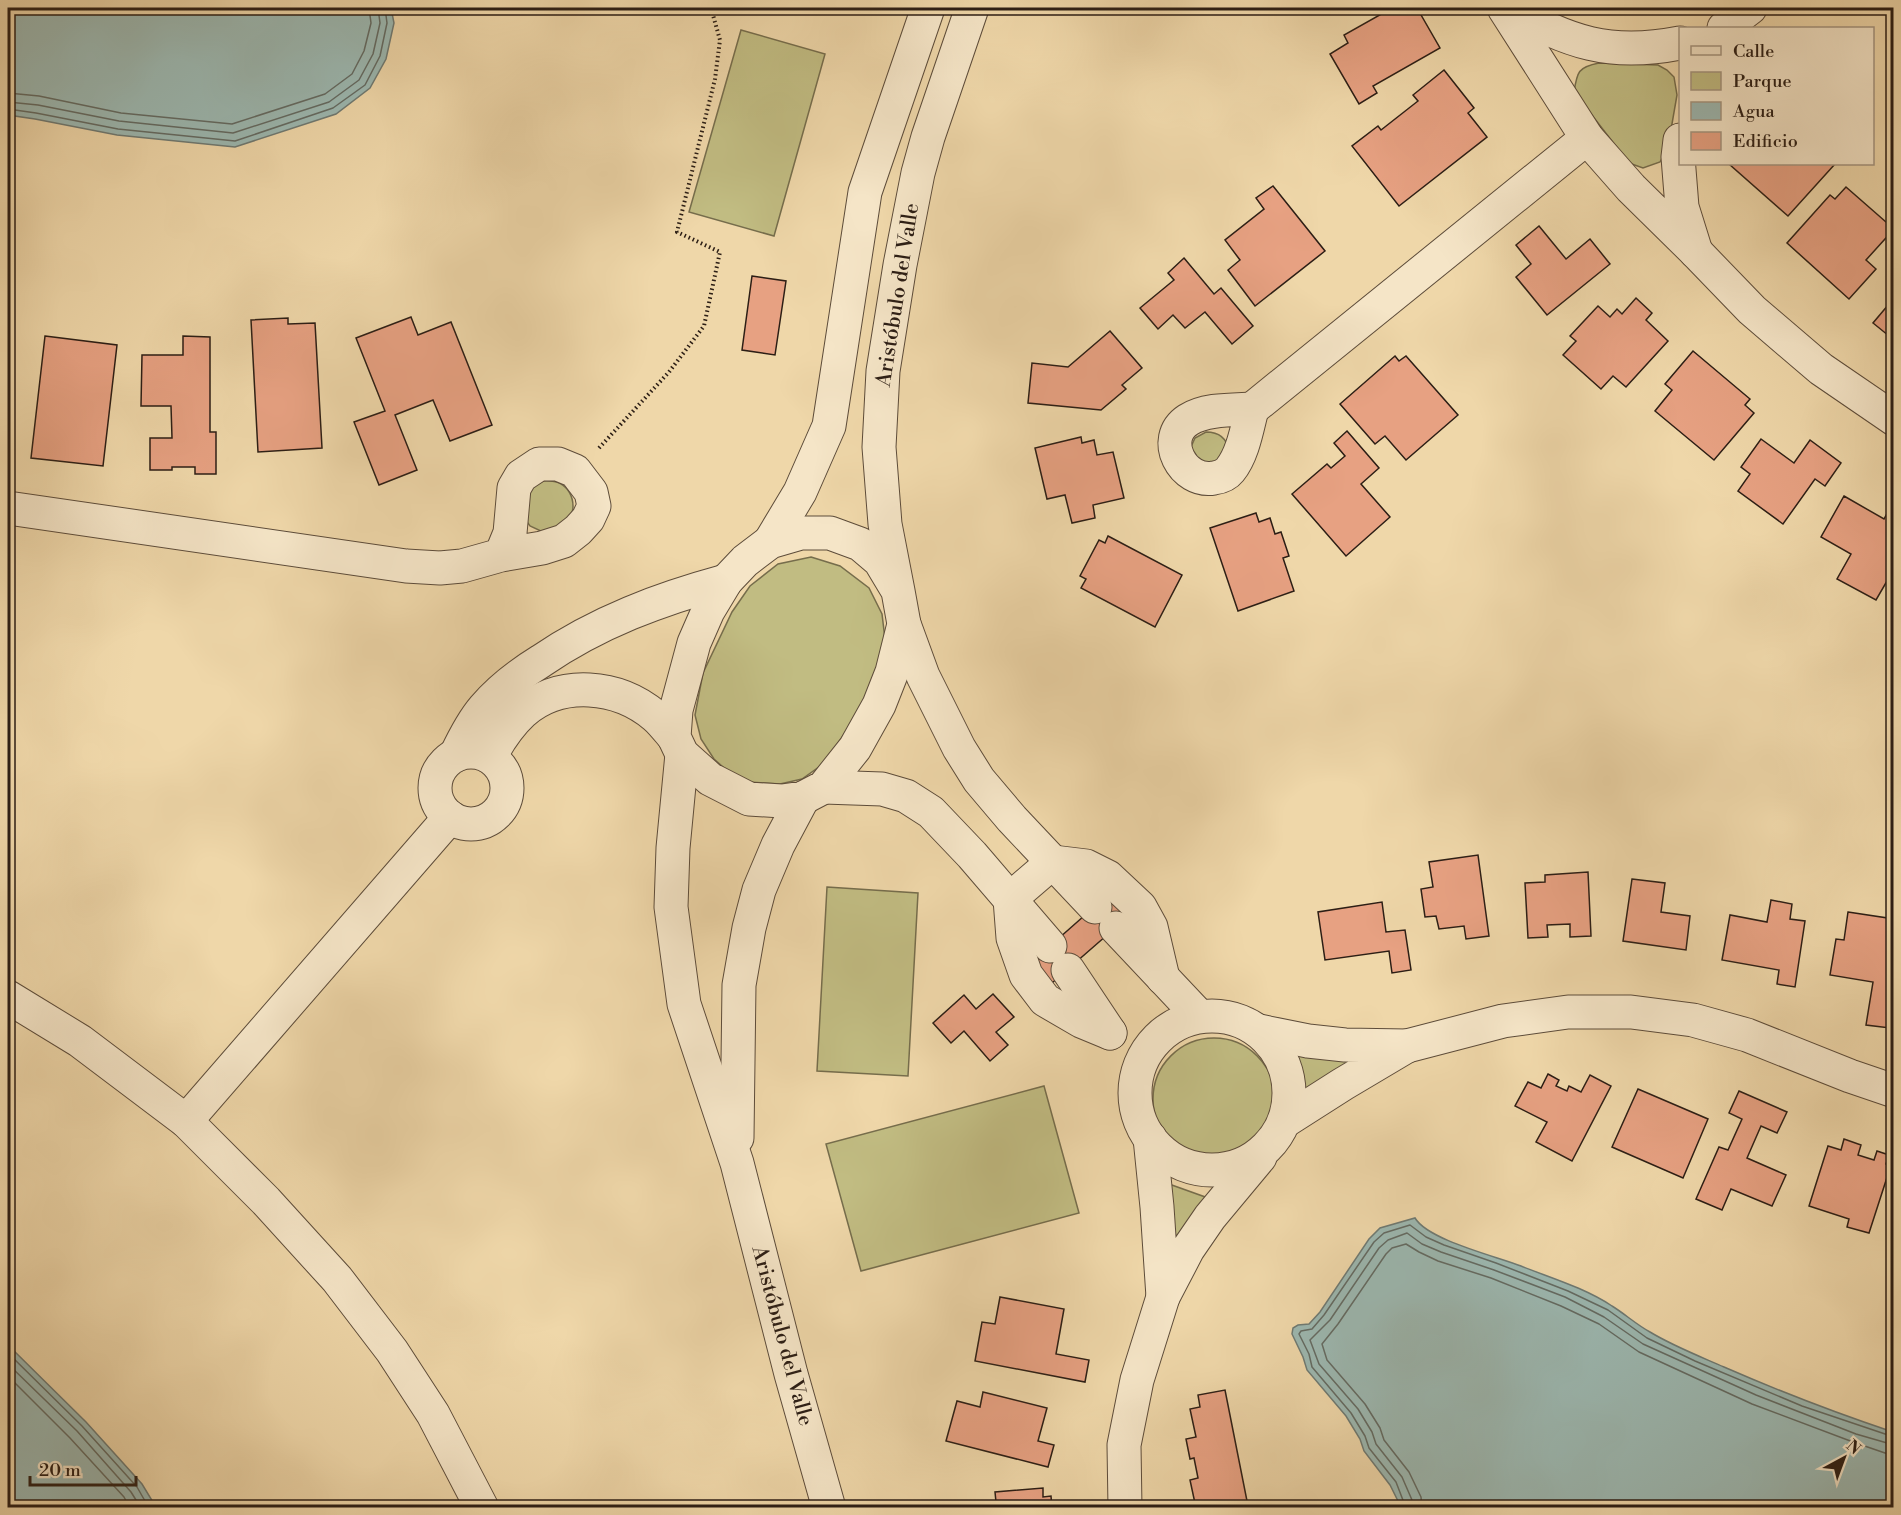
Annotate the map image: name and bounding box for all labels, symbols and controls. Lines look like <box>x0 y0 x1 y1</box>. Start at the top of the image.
legend <box>1679 27 1874 165</box>
text: Calle <box>1733 40 1774 63</box>
text: Parque <box>1733 70 1792 93</box>
text: Agua <box>1732 100 1775 123</box>
text: Edificio <box>1733 130 1798 153</box>
street label: Aristóbulo del Valle <box>870 201 925 390</box>
street label: Aristóbulo del Valle <box>745 1242 819 1429</box>
north arrow <box>1814 1428 1874 1488</box>
text: N <box>1842 1436 1865 1459</box>
scale bar <box>30 1449 136 1487</box>
text: 20 m <box>39 1459 81 1482</box>

